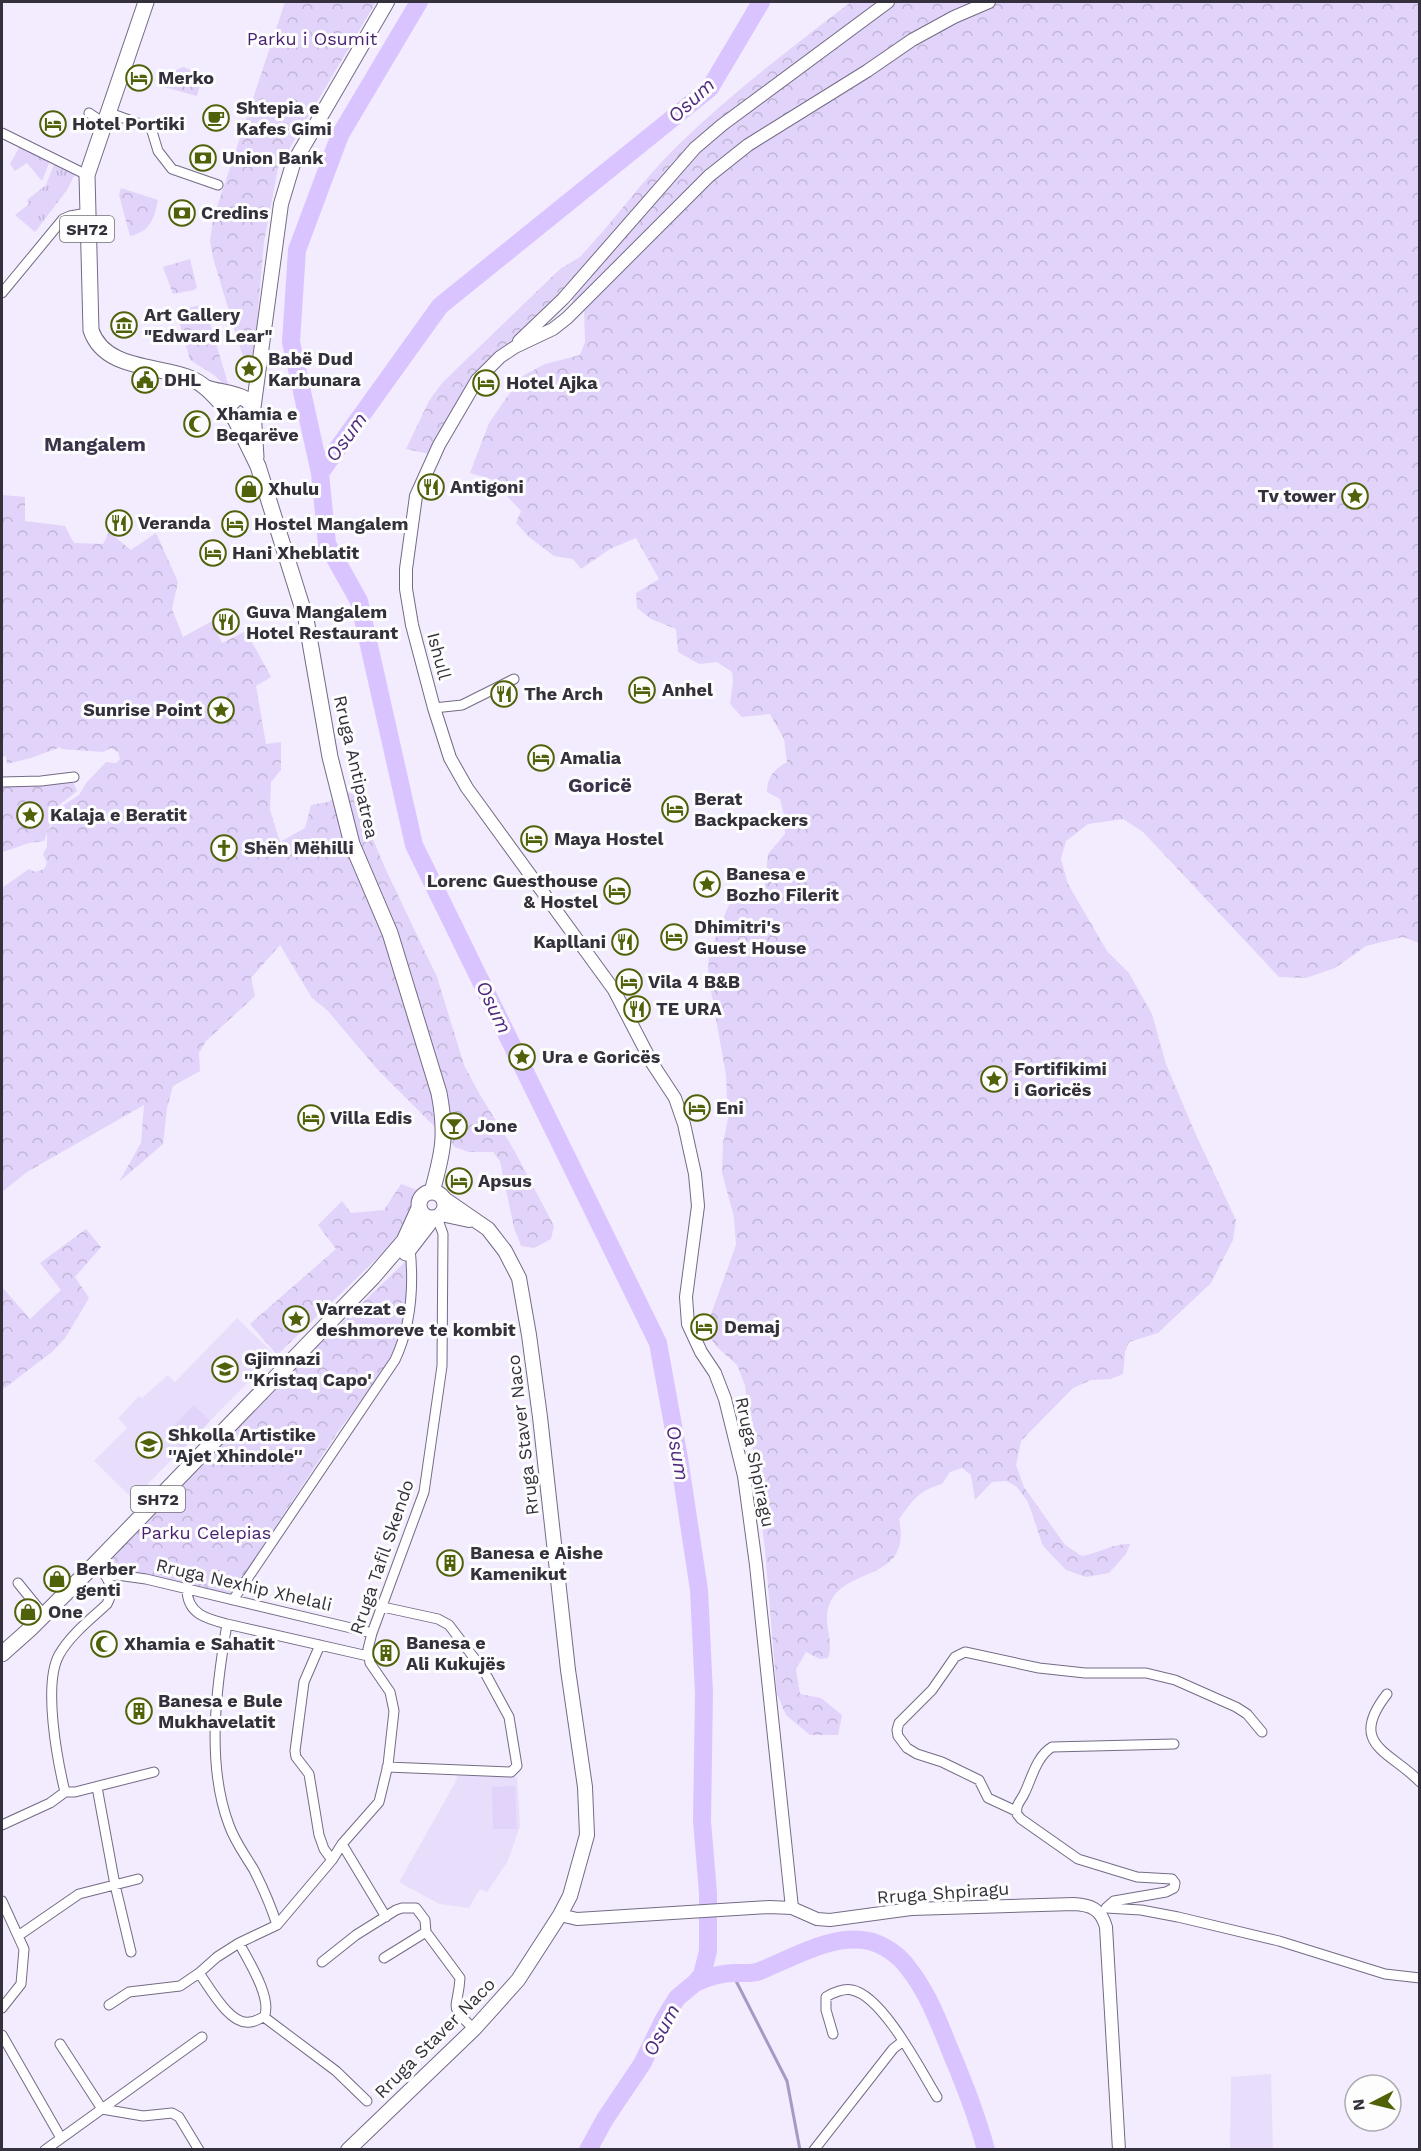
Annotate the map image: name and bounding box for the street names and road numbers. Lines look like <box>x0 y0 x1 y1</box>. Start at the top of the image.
road number: SH72 <box>60 216 114 242</box>
street label: Ishull <box>423 630 456 682</box>
street label: Rruga Antipatrea <box>330 693 383 841</box>
street label: Rruga Staver Naco <box>502 1354 543 1517</box>
street label: Rruga Shpiragu <box>731 1395 780 1529</box>
street label: Rruga Tafil Skendo <box>345 1477 418 1637</box>
road number: SH72 <box>131 1486 185 1512</box>
street label: Rruga Nexhip Xhelali <box>154 1554 334 1615</box>
street label: Rruga Shpiragu <box>876 1877 1010 1908</box>
street label: Rruga Staver Naco <box>370 1973 499 2102</box>

